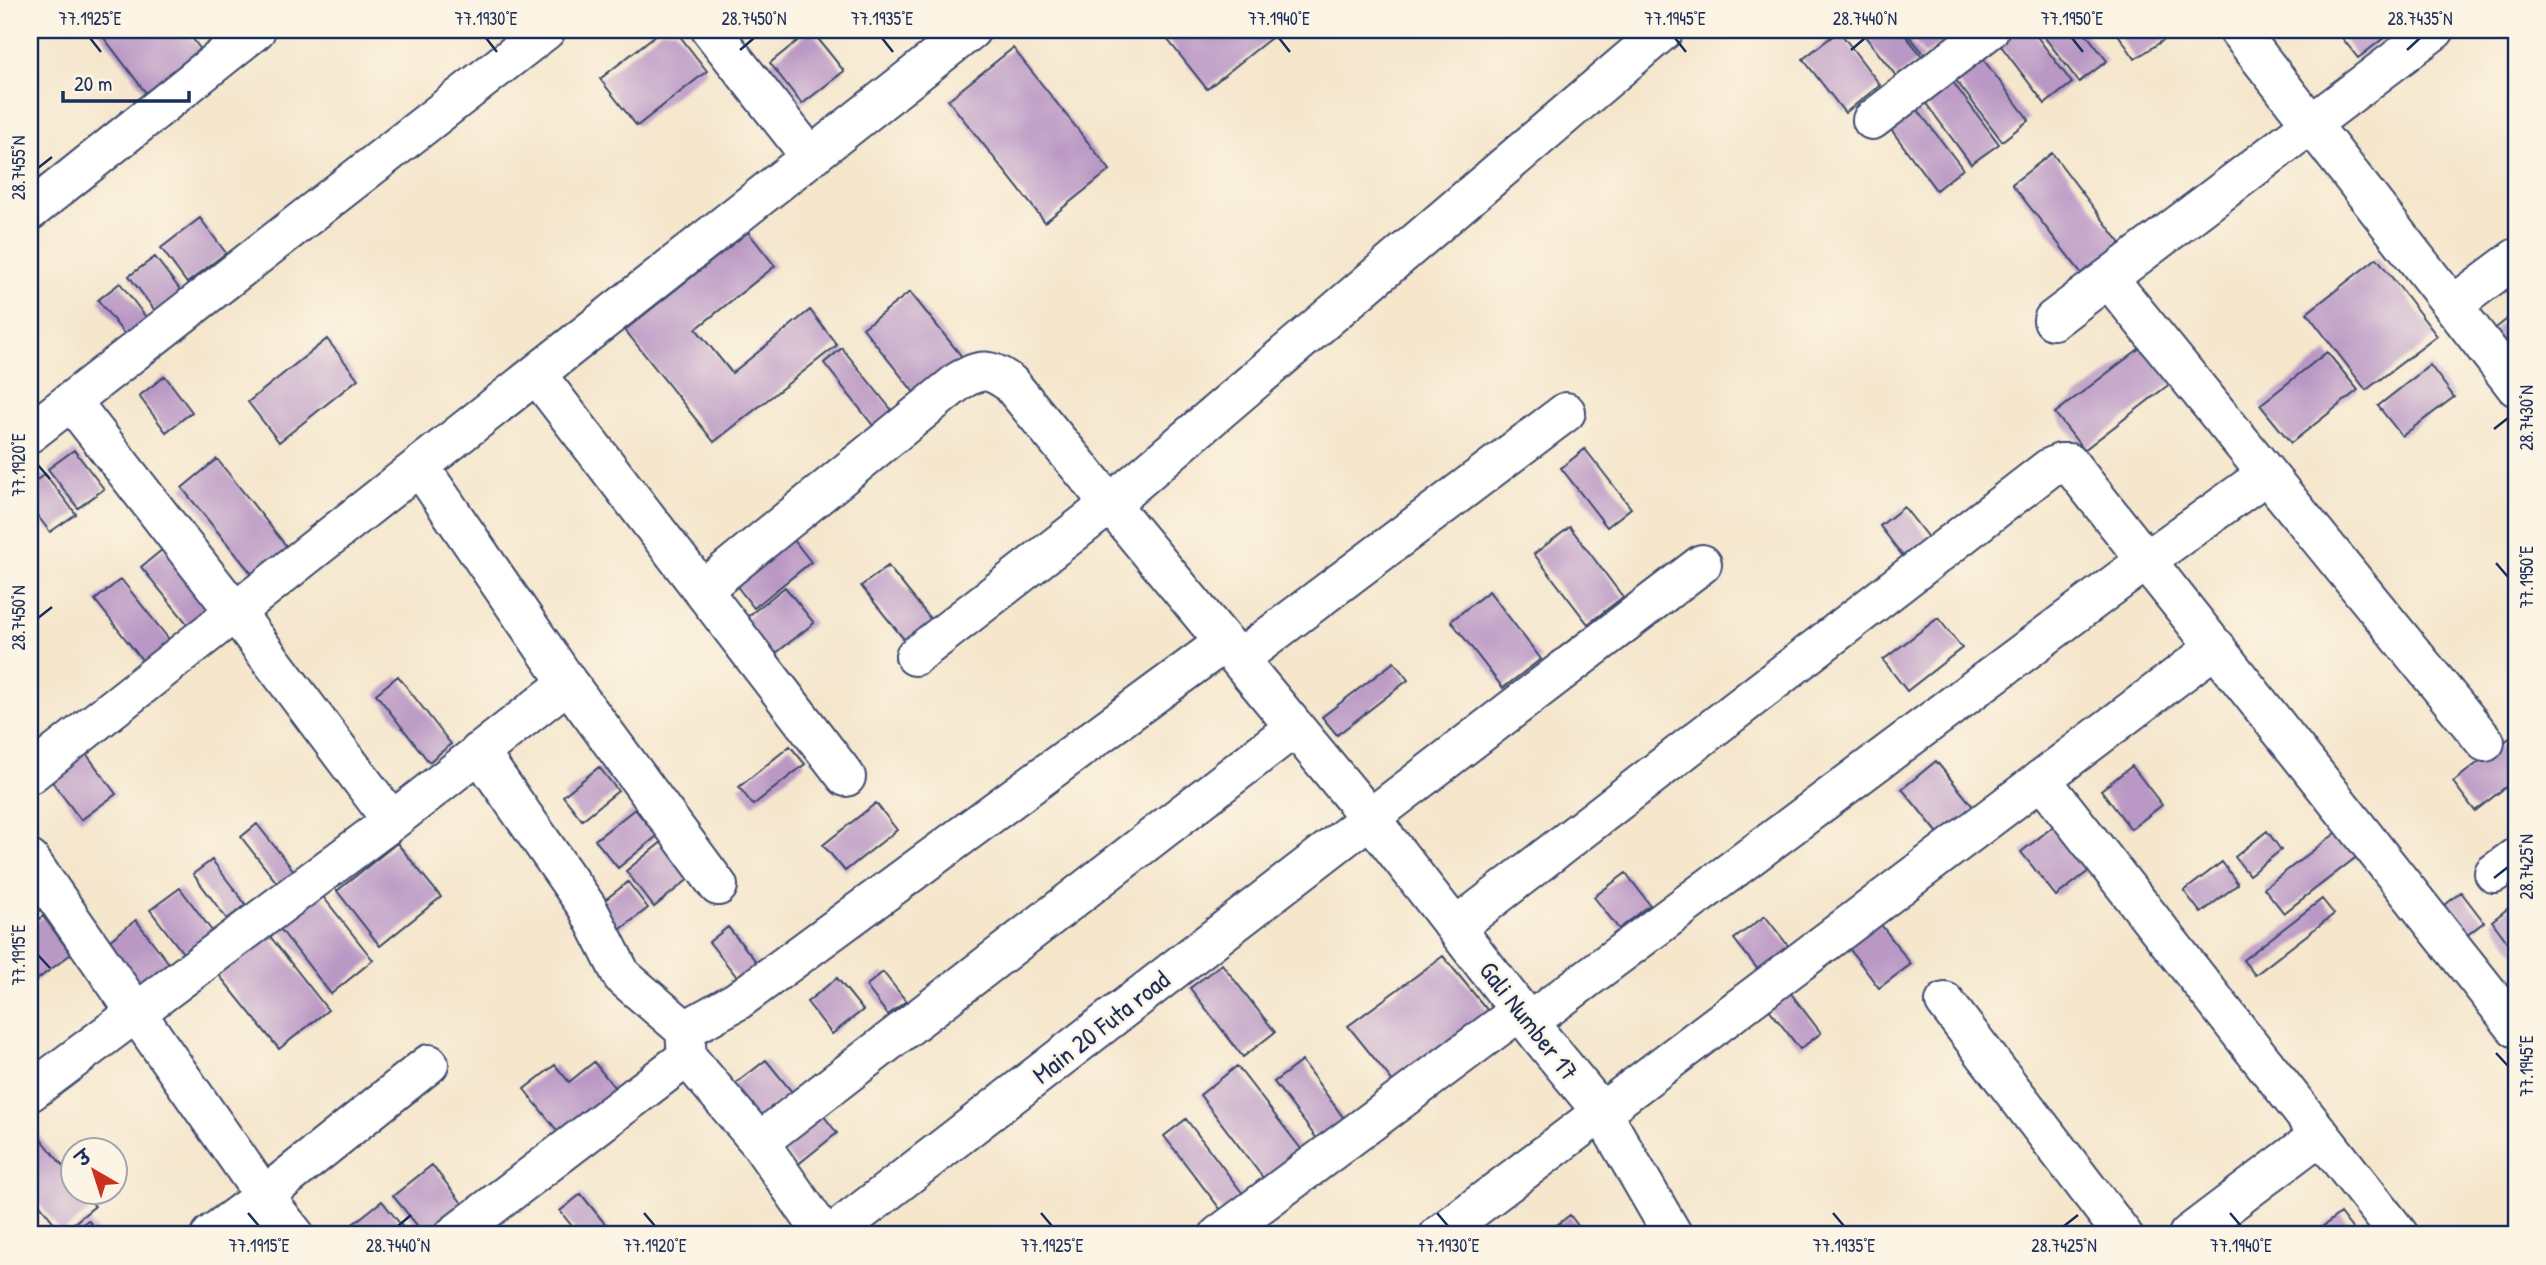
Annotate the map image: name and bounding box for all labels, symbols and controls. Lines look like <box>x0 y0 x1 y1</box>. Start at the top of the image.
text: 77.1925°E <box>59 6 122 31</box>
text: 77.1930°E <box>454 6 518 31</box>
text: 28.7450°N <box>721 6 787 31</box>
text: 77.1935°E <box>851 6 913 31</box>
text: 77.1940°E <box>1248 6 1310 31</box>
text: 77.1945°E <box>1644 6 1706 31</box>
text: 28.7440°N <box>1833 6 1897 31</box>
text: 77.1950°E <box>2041 6 2103 31</box>
text: 28.7435°N <box>2387 6 2453 31</box>
scale bar <box>63 60 189 104</box>
text: 20 m <box>74 69 112 98</box>
text: 28.7455°N <box>6 136 31 200</box>
text: 28.7430°N <box>2514 385 2539 451</box>
text: 77.1920°E <box>6 433 31 497</box>
text: 77.1950°E <box>2514 546 2539 608</box>
text: 28.7450°N <box>6 585 31 651</box>
text: 28.7425°N <box>2514 834 2539 900</box>
text: 77.1915°E <box>6 924 31 986</box>
street label: Gali Number 17 <box>1472 954 1587 1088</box>
street label: Main 20 Futa road <box>1025 962 1177 1091</box>
text: 77.1945°E <box>2514 1035 2539 1097</box>
north arrow <box>60 1136 130 1206</box>
text: उ <box>69 1142 98 1173</box>
text: 77.1915°E <box>228 1233 290 1258</box>
text: 28.7440°N <box>366 1233 430 1258</box>
text: 77.1920°E <box>623 1233 687 1258</box>
text: 77.1925°E <box>1021 1233 1084 1258</box>
text: 77.1930°E <box>1416 1233 1480 1258</box>
text: 77.1935°E <box>1813 1233 1875 1258</box>
text: 28.7425°N <box>2031 1233 2097 1258</box>
text: 77.1940°E <box>2210 1233 2272 1258</box>

